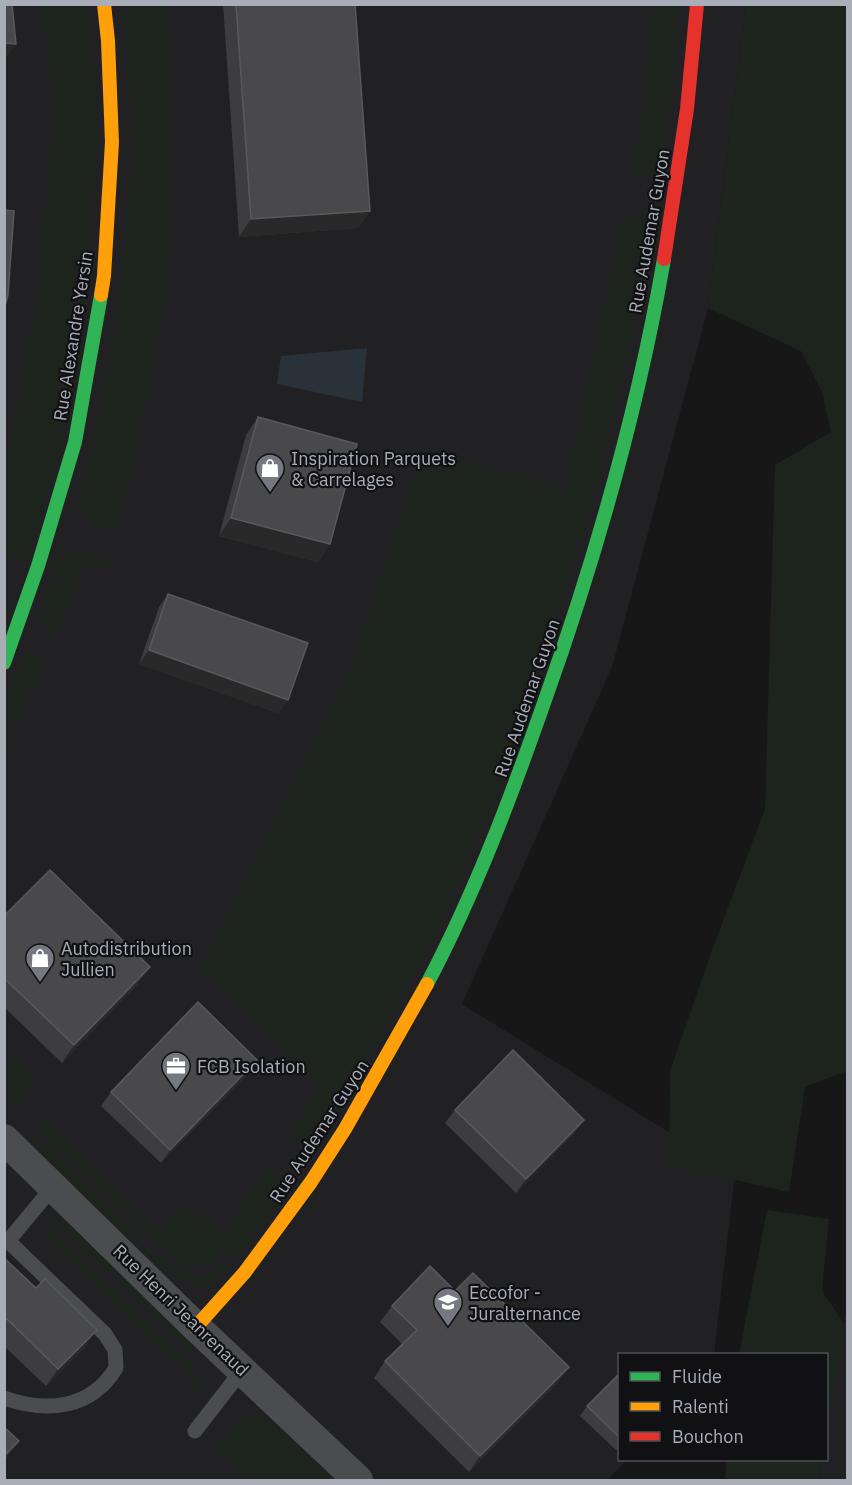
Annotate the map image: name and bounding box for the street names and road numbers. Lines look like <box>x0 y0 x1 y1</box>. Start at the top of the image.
street label: Rue Audemar Guyon <box>623 147 675 315</box>
street label: Rue Alexandre Yersin <box>48 249 98 423</box>
street label: Rue Audemar Guyon <box>489 616 565 780</box>
street label: Rue Audemar Guyon <box>264 1055 374 1207</box>
street label: Rue Henri Jeanrenaud <box>108 1239 254 1381</box>

